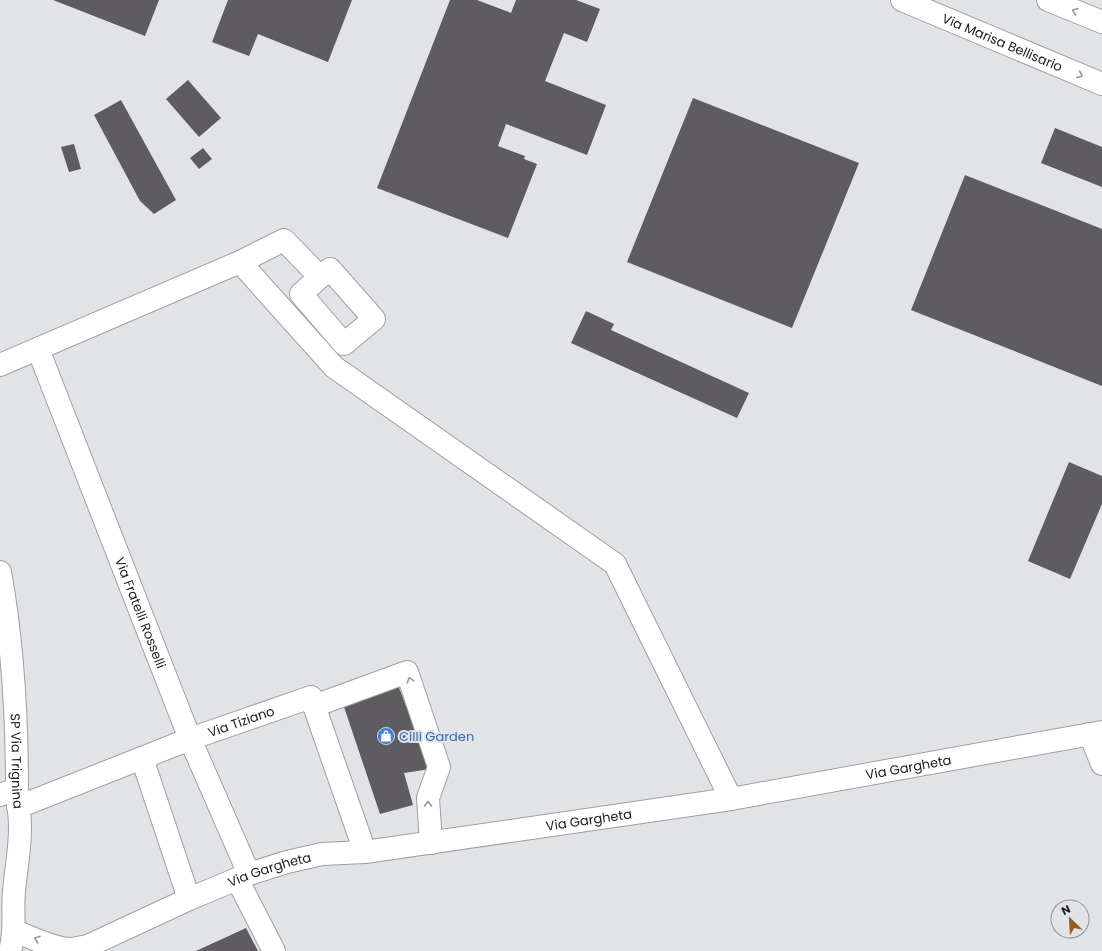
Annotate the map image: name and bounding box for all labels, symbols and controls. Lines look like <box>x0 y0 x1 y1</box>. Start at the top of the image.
street label: Via Marisa Bellisario <box>939 8 1066 76</box>
one-way arrow <box>1071 8 1079 16</box>
one-way arrow <box>1077 70 1084 78</box>
street label: Via Fratelli Rosselli <box>111 554 171 671</box>
one-way arrow <box>406 677 415 684</box>
street label: Via Tiziano <box>205 701 277 742</box>
street label: SP Via Trignina <box>6 713 28 810</box>
shop icon: Cilli Garden <box>376 726 396 746</box>
place label: Cilli Garden <box>399 727 474 746</box>
street label: Via Gargheta <box>864 750 953 784</box>
one-way arrow <box>424 801 432 807</box>
street label: Via Gargheta <box>544 804 633 835</box>
street label: Via Gargheta <box>225 847 313 891</box>
north arrow <box>1050 899 1090 939</box>
text: N <box>1059 901 1073 919</box>
one-way arrow <box>33 935 40 944</box>

